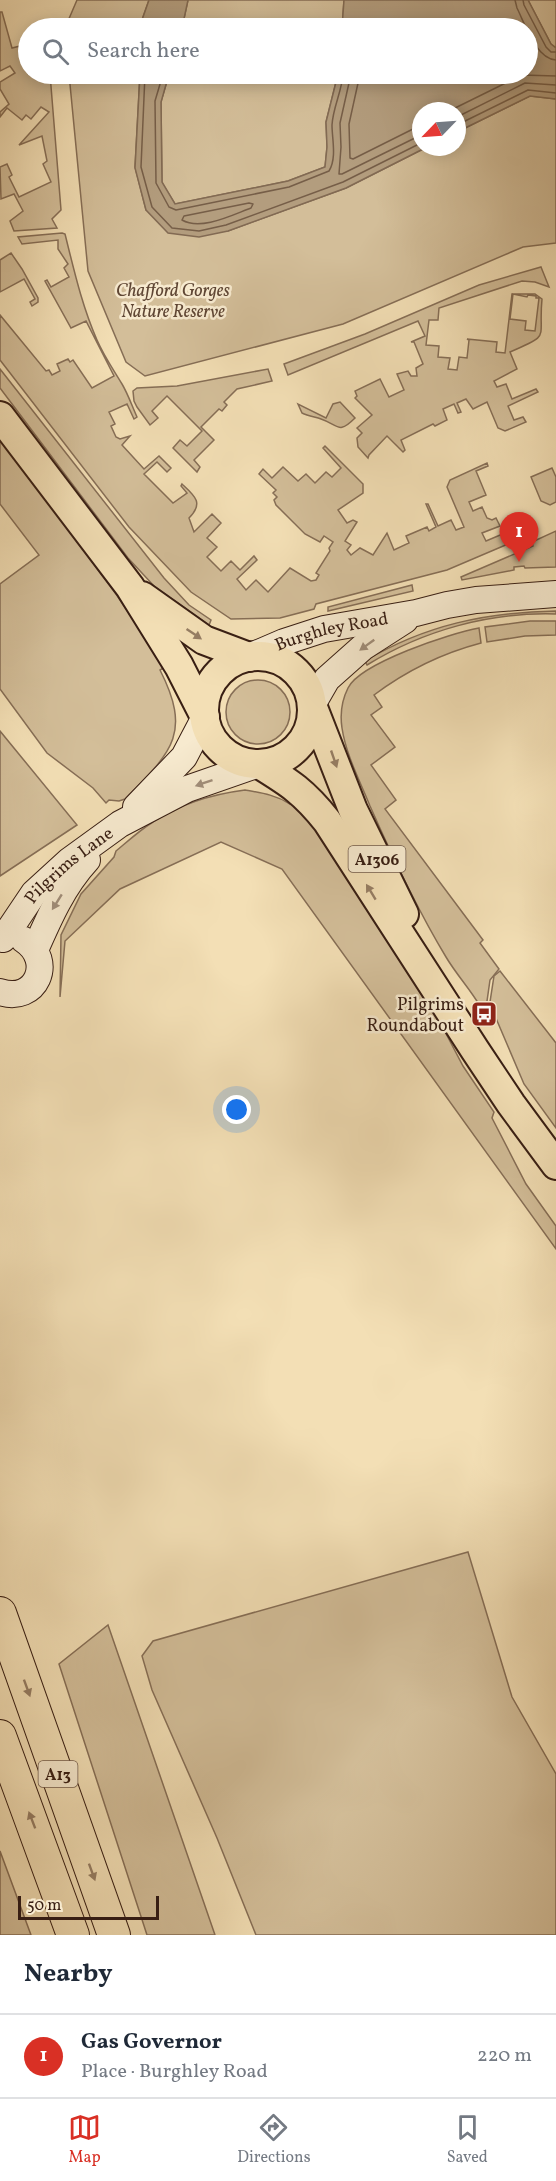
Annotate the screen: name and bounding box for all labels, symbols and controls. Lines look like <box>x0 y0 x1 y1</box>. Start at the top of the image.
search box <box>18 18 538 84</box>
icon: search <box>39 35 72 68</box>
text: Search here <box>87 36 200 67</box>
north arrow <box>412 102 466 156</box>
park label: Chafford Gorges Nature Reserve <box>116 279 230 325</box>
pin: 1 <box>500 512 538 562</box>
street label: Burghley Road <box>271 607 390 658</box>
one-way arrow <box>186 628 202 640</box>
one-way arrow <box>359 639 375 651</box>
one-way arrow <box>329 750 339 768</box>
one-way arrow <box>195 779 213 789</box>
street label: Pilgrims Lane <box>19 822 119 909</box>
road number: A1306 <box>348 846 406 872</box>
one-way arrow <box>366 884 377 900</box>
one-way arrow <box>52 894 63 910</box>
place label: Pilgrims Roundabout <box>367 993 464 1039</box>
bus stop icon: Pilgrims Roundabout <box>469 999 499 1029</box>
your location <box>222 1095 251 1124</box>
one-way arrow <box>22 1679 32 1697</box>
road number: A13 <box>38 1761 78 1787</box>
one-way arrow <box>27 1811 37 1829</box>
one-way arrow <box>88 1863 98 1881</box>
scale bar <box>18 1893 159 1920</box>
text: 50 m <box>27 1895 61 1917</box>
text: Nearby <box>24 1956 113 1992</box>
text: Gas Governor <box>81 2027 222 2058</box>
text: 1 <box>39 2042 48 2070</box>
text: 220 m <box>477 2042 532 2070</box>
text: Place · Burghley Road <box>81 2058 268 2086</box>
tab: Map <box>68 2111 101 2169</box>
tab: Directions <box>237 2111 311 2169</box>
tab: Saved <box>447 2111 488 2169</box>

